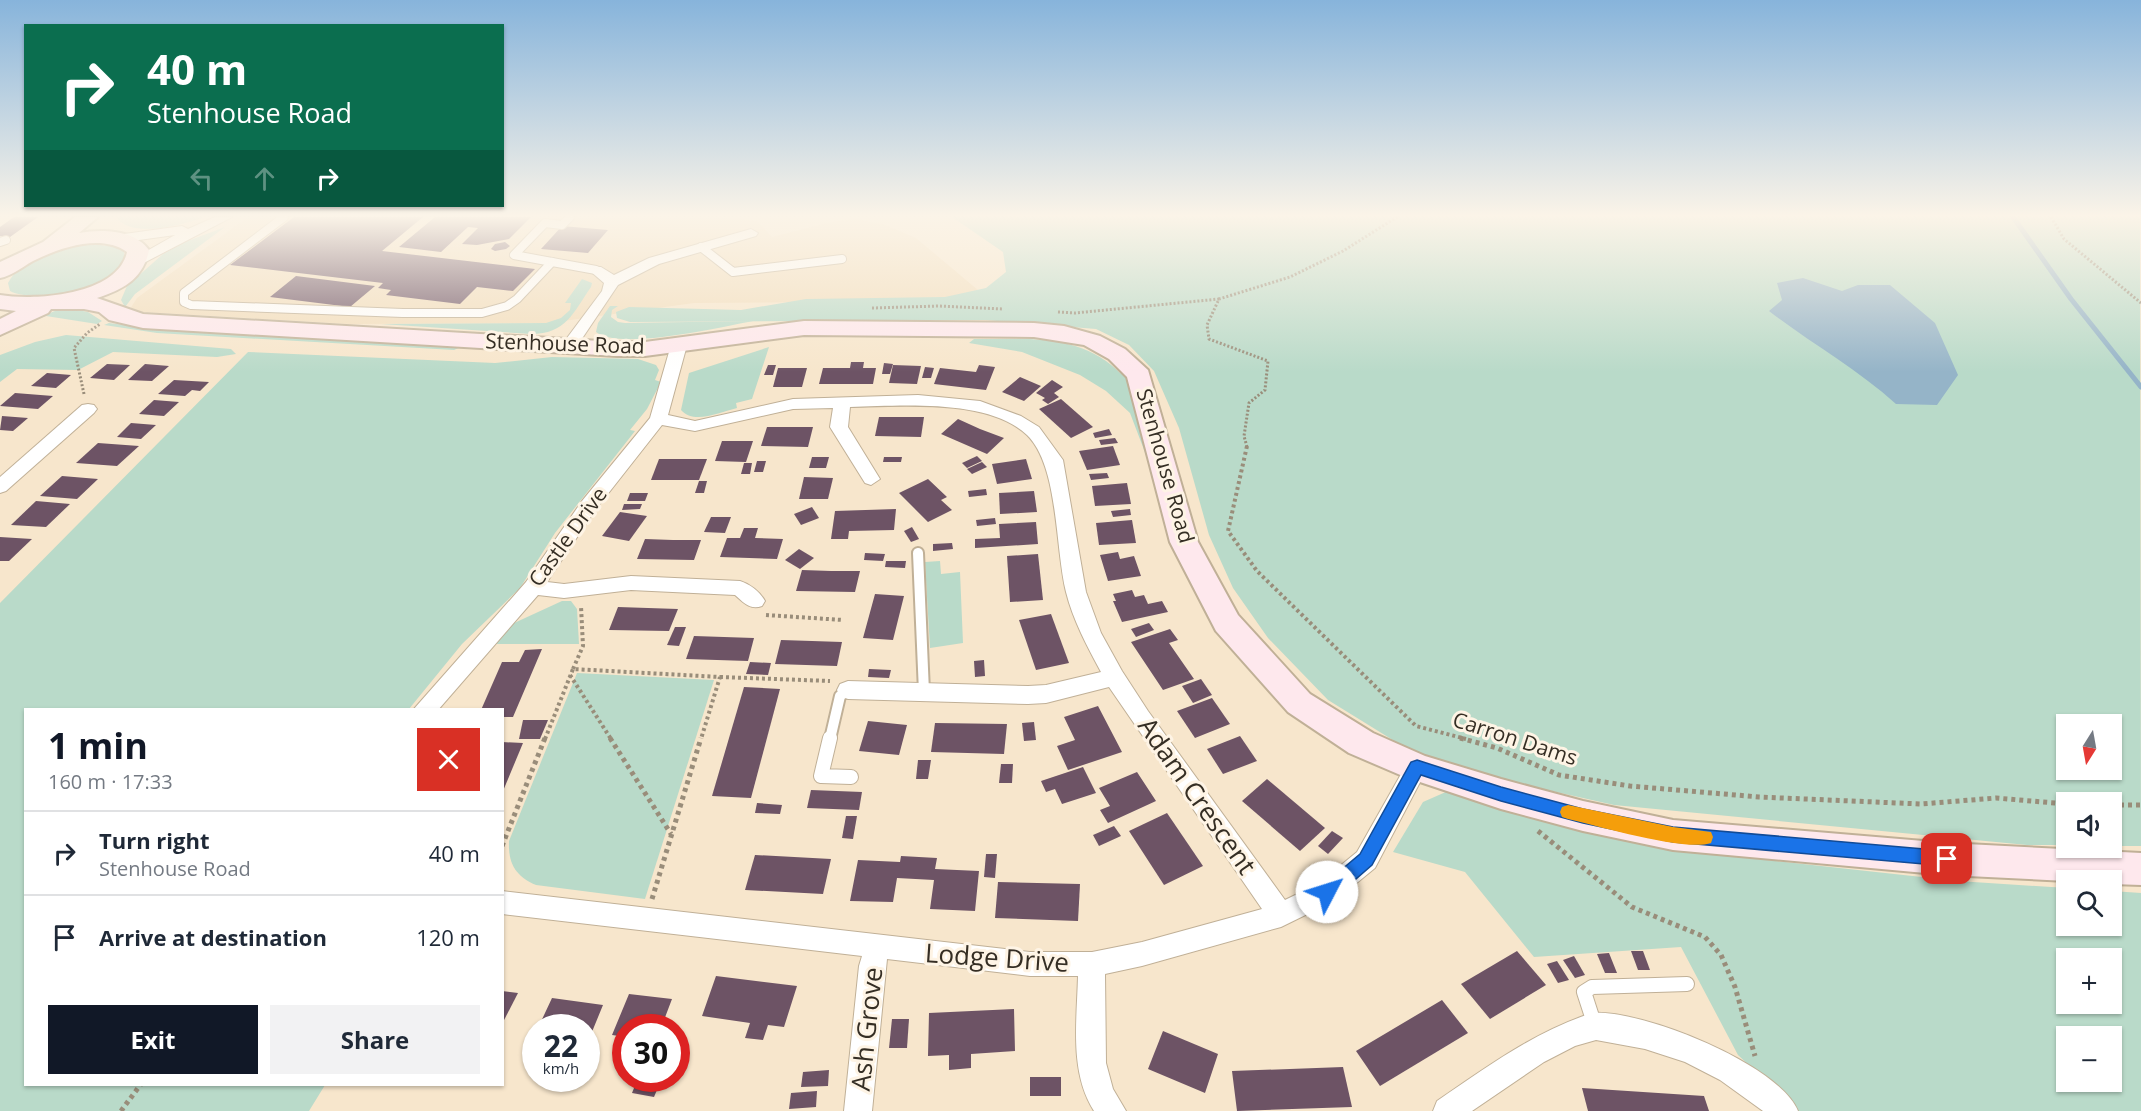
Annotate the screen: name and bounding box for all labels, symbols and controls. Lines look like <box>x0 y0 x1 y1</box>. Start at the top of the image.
text: 40 m <box>147 40 247 97</box>
icon: right <box>48 48 126 126</box>
text: Stenhouse Road <box>147 94 352 131</box>
icon: left <box>185 162 218 195</box>
icon: ahead <box>248 162 281 195</box>
icon: right <box>311 162 344 195</box>
street label: Stenhouse Road <box>485 326 645 360</box>
street label: Stenhouse Road <box>1131 385 1201 546</box>
street label: Castle Drive <box>522 481 613 592</box>
street label: Carron Dams <box>1449 705 1581 771</box>
street label: Adam Crescent <box>1130 710 1265 881</box>
north arrow <box>2056 714 2122 780</box>
map controls <box>2056 714 2122 1092</box>
text: 1 min <box>48 721 148 770</box>
button: close <box>417 728 480 791</box>
text: 160 m · 17:33 <box>48 768 173 795</box>
button: sound <box>2056 792 2122 858</box>
text: Turn right <box>99 825 210 855</box>
pin <box>1921 833 1972 884</box>
icon: right <box>48 837 81 870</box>
text: 40 m <box>429 838 480 868</box>
icon: arrive <box>1930 842 1963 875</box>
text: Stenhouse Road <box>99 855 251 882</box>
position arrow <box>1295 860 1359 924</box>
button: search <box>2056 870 2122 936</box>
icon: arrive <box>48 921 81 954</box>
text: Arrive at destination <box>99 922 327 952</box>
text: 120 m <box>416 922 480 952</box>
street label: Lodge Drive <box>924 934 1070 980</box>
button: + <box>2056 948 2122 1014</box>
street label: Ash Grove <box>842 965 890 1093</box>
button: Exit <box>48 1005 258 1074</box>
button: Share <box>270 1005 480 1074</box>
speed limit sign: 30 <box>612 1014 690 1092</box>
text: 22 <box>544 1025 578 1066</box>
button: − <box>2056 1026 2122 1092</box>
text: km/h <box>543 1058 579 1078</box>

